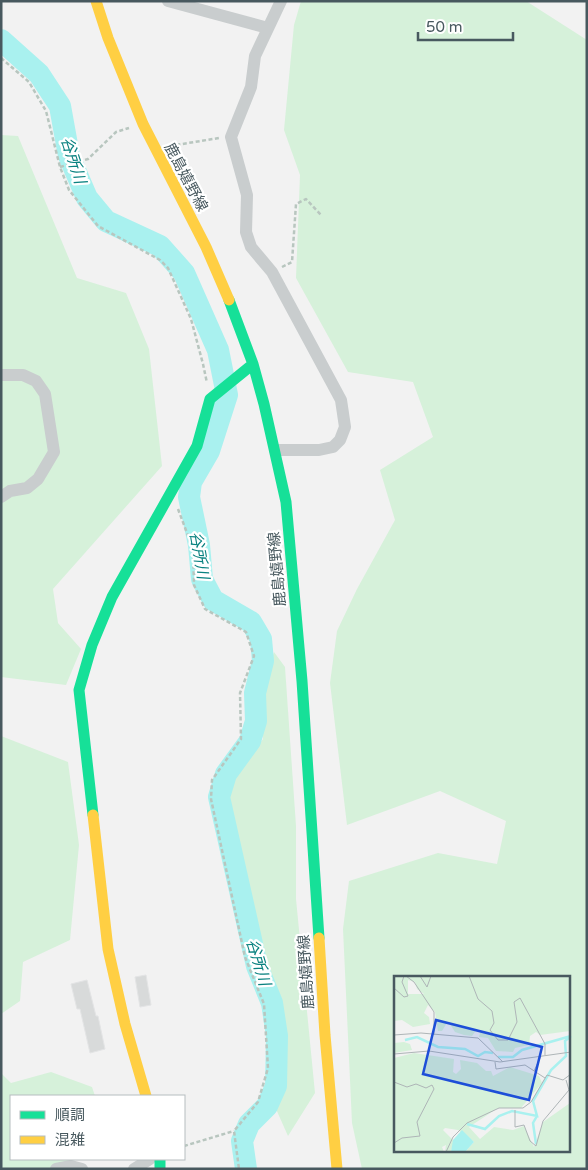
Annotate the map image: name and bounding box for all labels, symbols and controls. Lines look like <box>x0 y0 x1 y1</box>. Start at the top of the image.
scale bar <box>418 10 513 42</box>
text: 50 m <box>426 18 463 36</box>
water label: 谷所川 <box>56 134 91 188</box>
street label: 鹿島嬉野線 <box>160 140 212 214</box>
water label: 谷所川 <box>185 530 213 583</box>
street label: 鹿島嬉野線 <box>265 531 289 607</box>
street label: 鹿島嬉野線 <box>294 934 318 1010</box>
water label: 谷所川 <box>241 936 275 990</box>
inset map <box>394 976 570 1152</box>
legend <box>10 1095 185 1160</box>
text: 順調 <box>55 1106 85 1124</box>
text: 混雑 <box>55 1131 85 1149</box>

